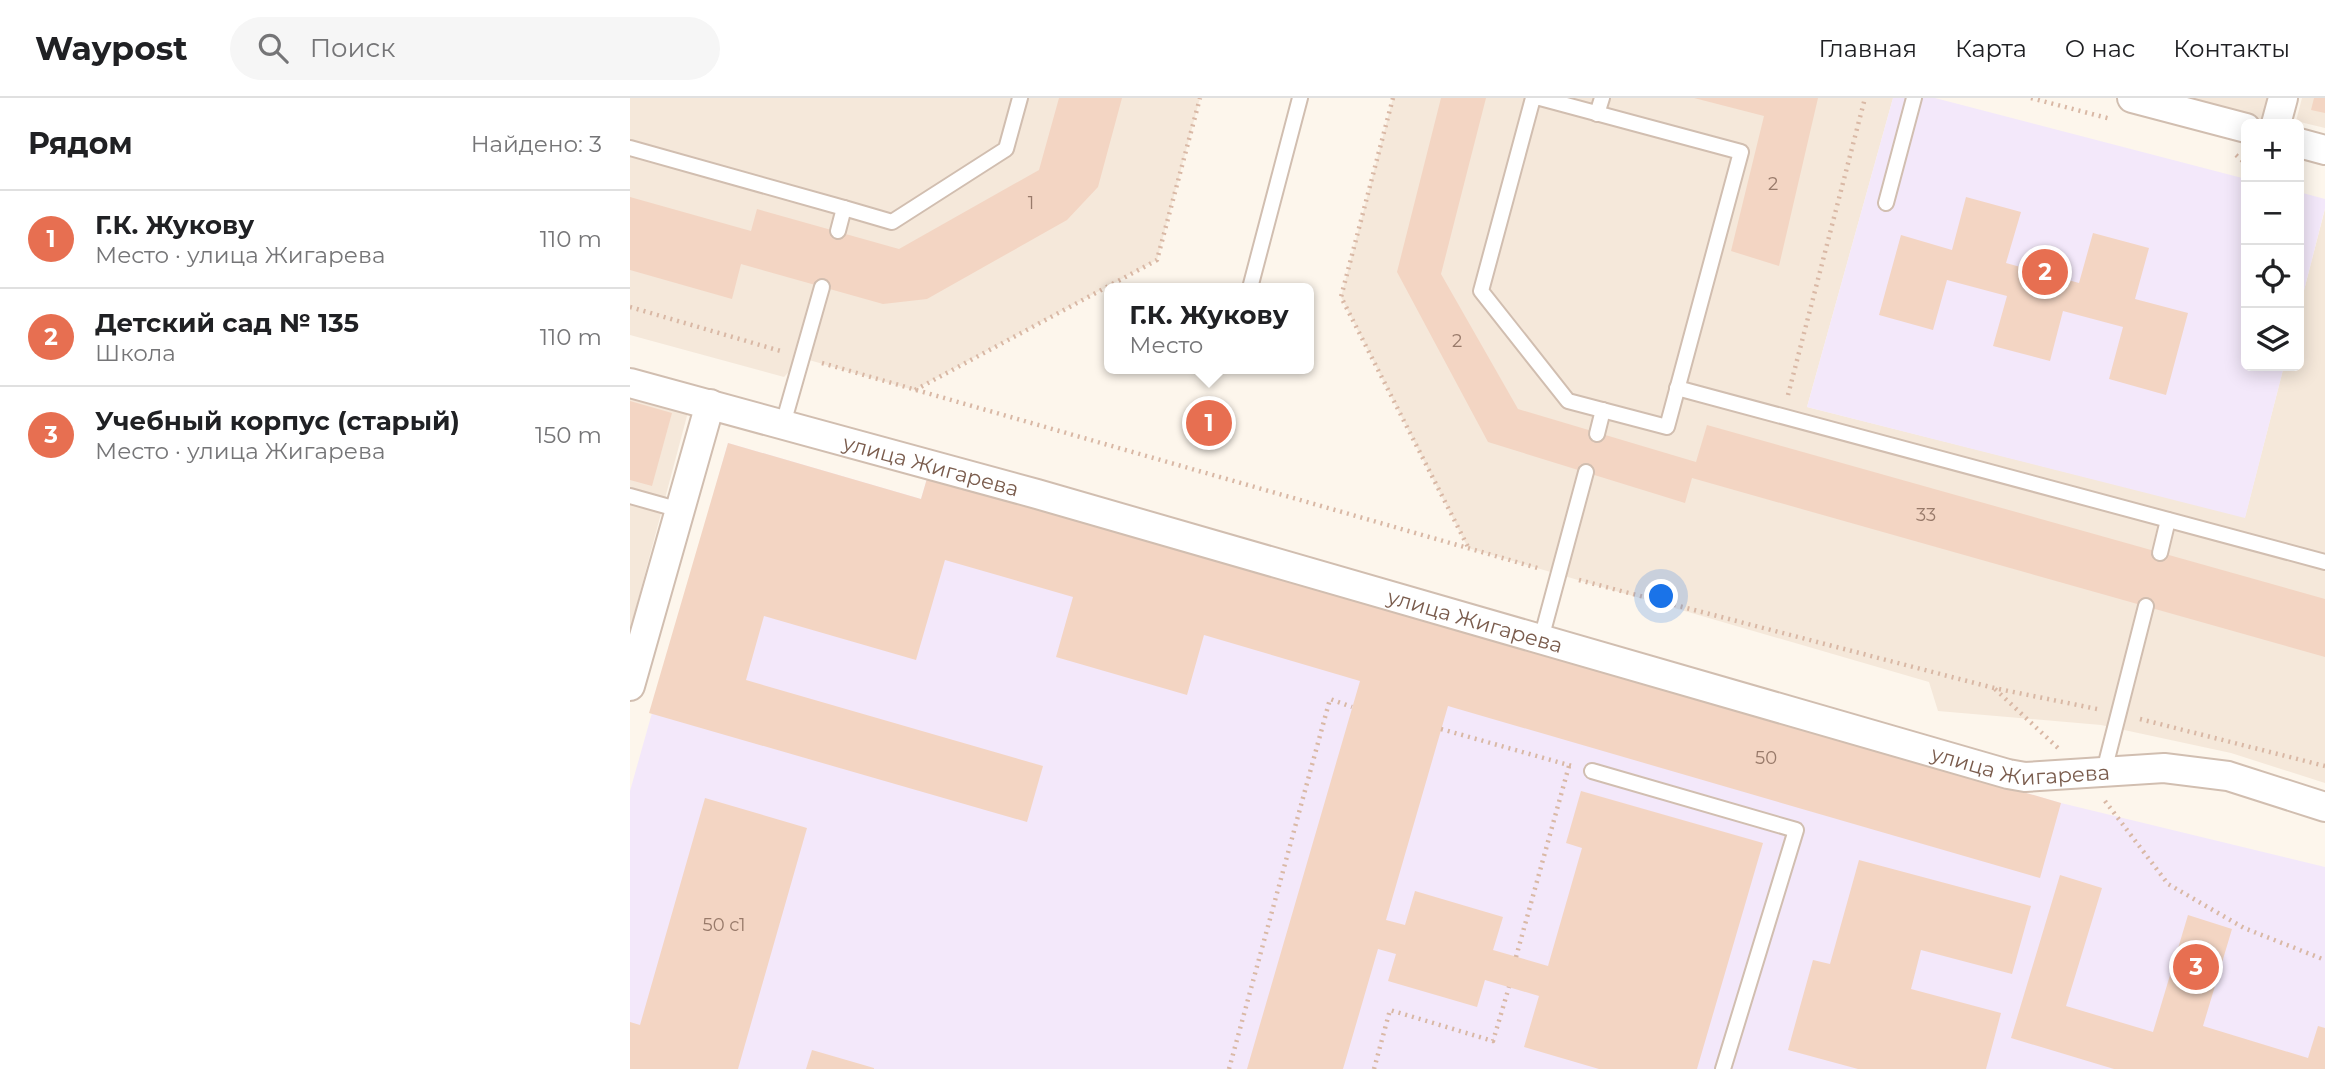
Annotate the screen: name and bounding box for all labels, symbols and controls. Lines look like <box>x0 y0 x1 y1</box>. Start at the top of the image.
search box <box>230 17 720 80</box>
text: Waypost <box>35 28 188 68</box>
icon: search <box>254 29 292 67</box>
text: Поиск <box>310 32 395 64</box>
text: Главная <box>1819 34 1917 63</box>
text: Карта <box>1955 34 2027 63</box>
text: О нас <box>2065 34 2135 63</box>
text: Контакты <box>2173 34 2290 63</box>
map controls <box>2241 119 2304 371</box>
button: + <box>2241 119 2304 182</box>
text: Рядом <box>28 125 133 162</box>
text: Найдено: 3 <box>471 130 602 158</box>
house number: 2 <box>1768 173 1778 195</box>
button: − <box>2241 182 2304 245</box>
house number: 1 <box>1028 192 1034 214</box>
text: Г.К. Жукову <box>95 209 254 241</box>
text: 1 <box>46 225 56 253</box>
text: 110 m <box>540 225 602 253</box>
text: Место · улица Жигарева <box>95 241 385 269</box>
button: locate <box>2241 245 2304 308</box>
pin: 2 <box>2022 246 2068 298</box>
popup <box>1104 283 1314 374</box>
text: Г.К. Жукову <box>1129 299 1289 331</box>
text: Детский сад № 135 <box>95 307 359 339</box>
button: layers <box>2241 308 2304 371</box>
text: 2 <box>44 323 58 351</box>
text: 110 m <box>540 323 602 351</box>
house number: 2 <box>1452 330 1462 352</box>
text: Место <box>1129 331 1203 359</box>
text: Школа <box>95 339 176 367</box>
pin: 1 <box>1186 397 1232 449</box>
text: Учебный корпус (старый) <box>95 405 460 437</box>
text: 3 <box>44 421 58 449</box>
text: 150 m <box>535 421 602 449</box>
street label: улица Жигарева <box>839 429 1022 501</box>
text: Место · улица Жигарева <box>95 437 385 465</box>
house number: 33 <box>1916 504 1936 526</box>
your location <box>1644 579 1678 613</box>
street label: улица Жигарева <box>1384 583 1566 658</box>
street label: улица Жигарева <box>1928 740 2111 790</box>
house number: 50 <box>1755 747 1777 769</box>
house number: 50 с1 <box>702 914 746 936</box>
pin: 3 <box>2173 941 2219 993</box>

